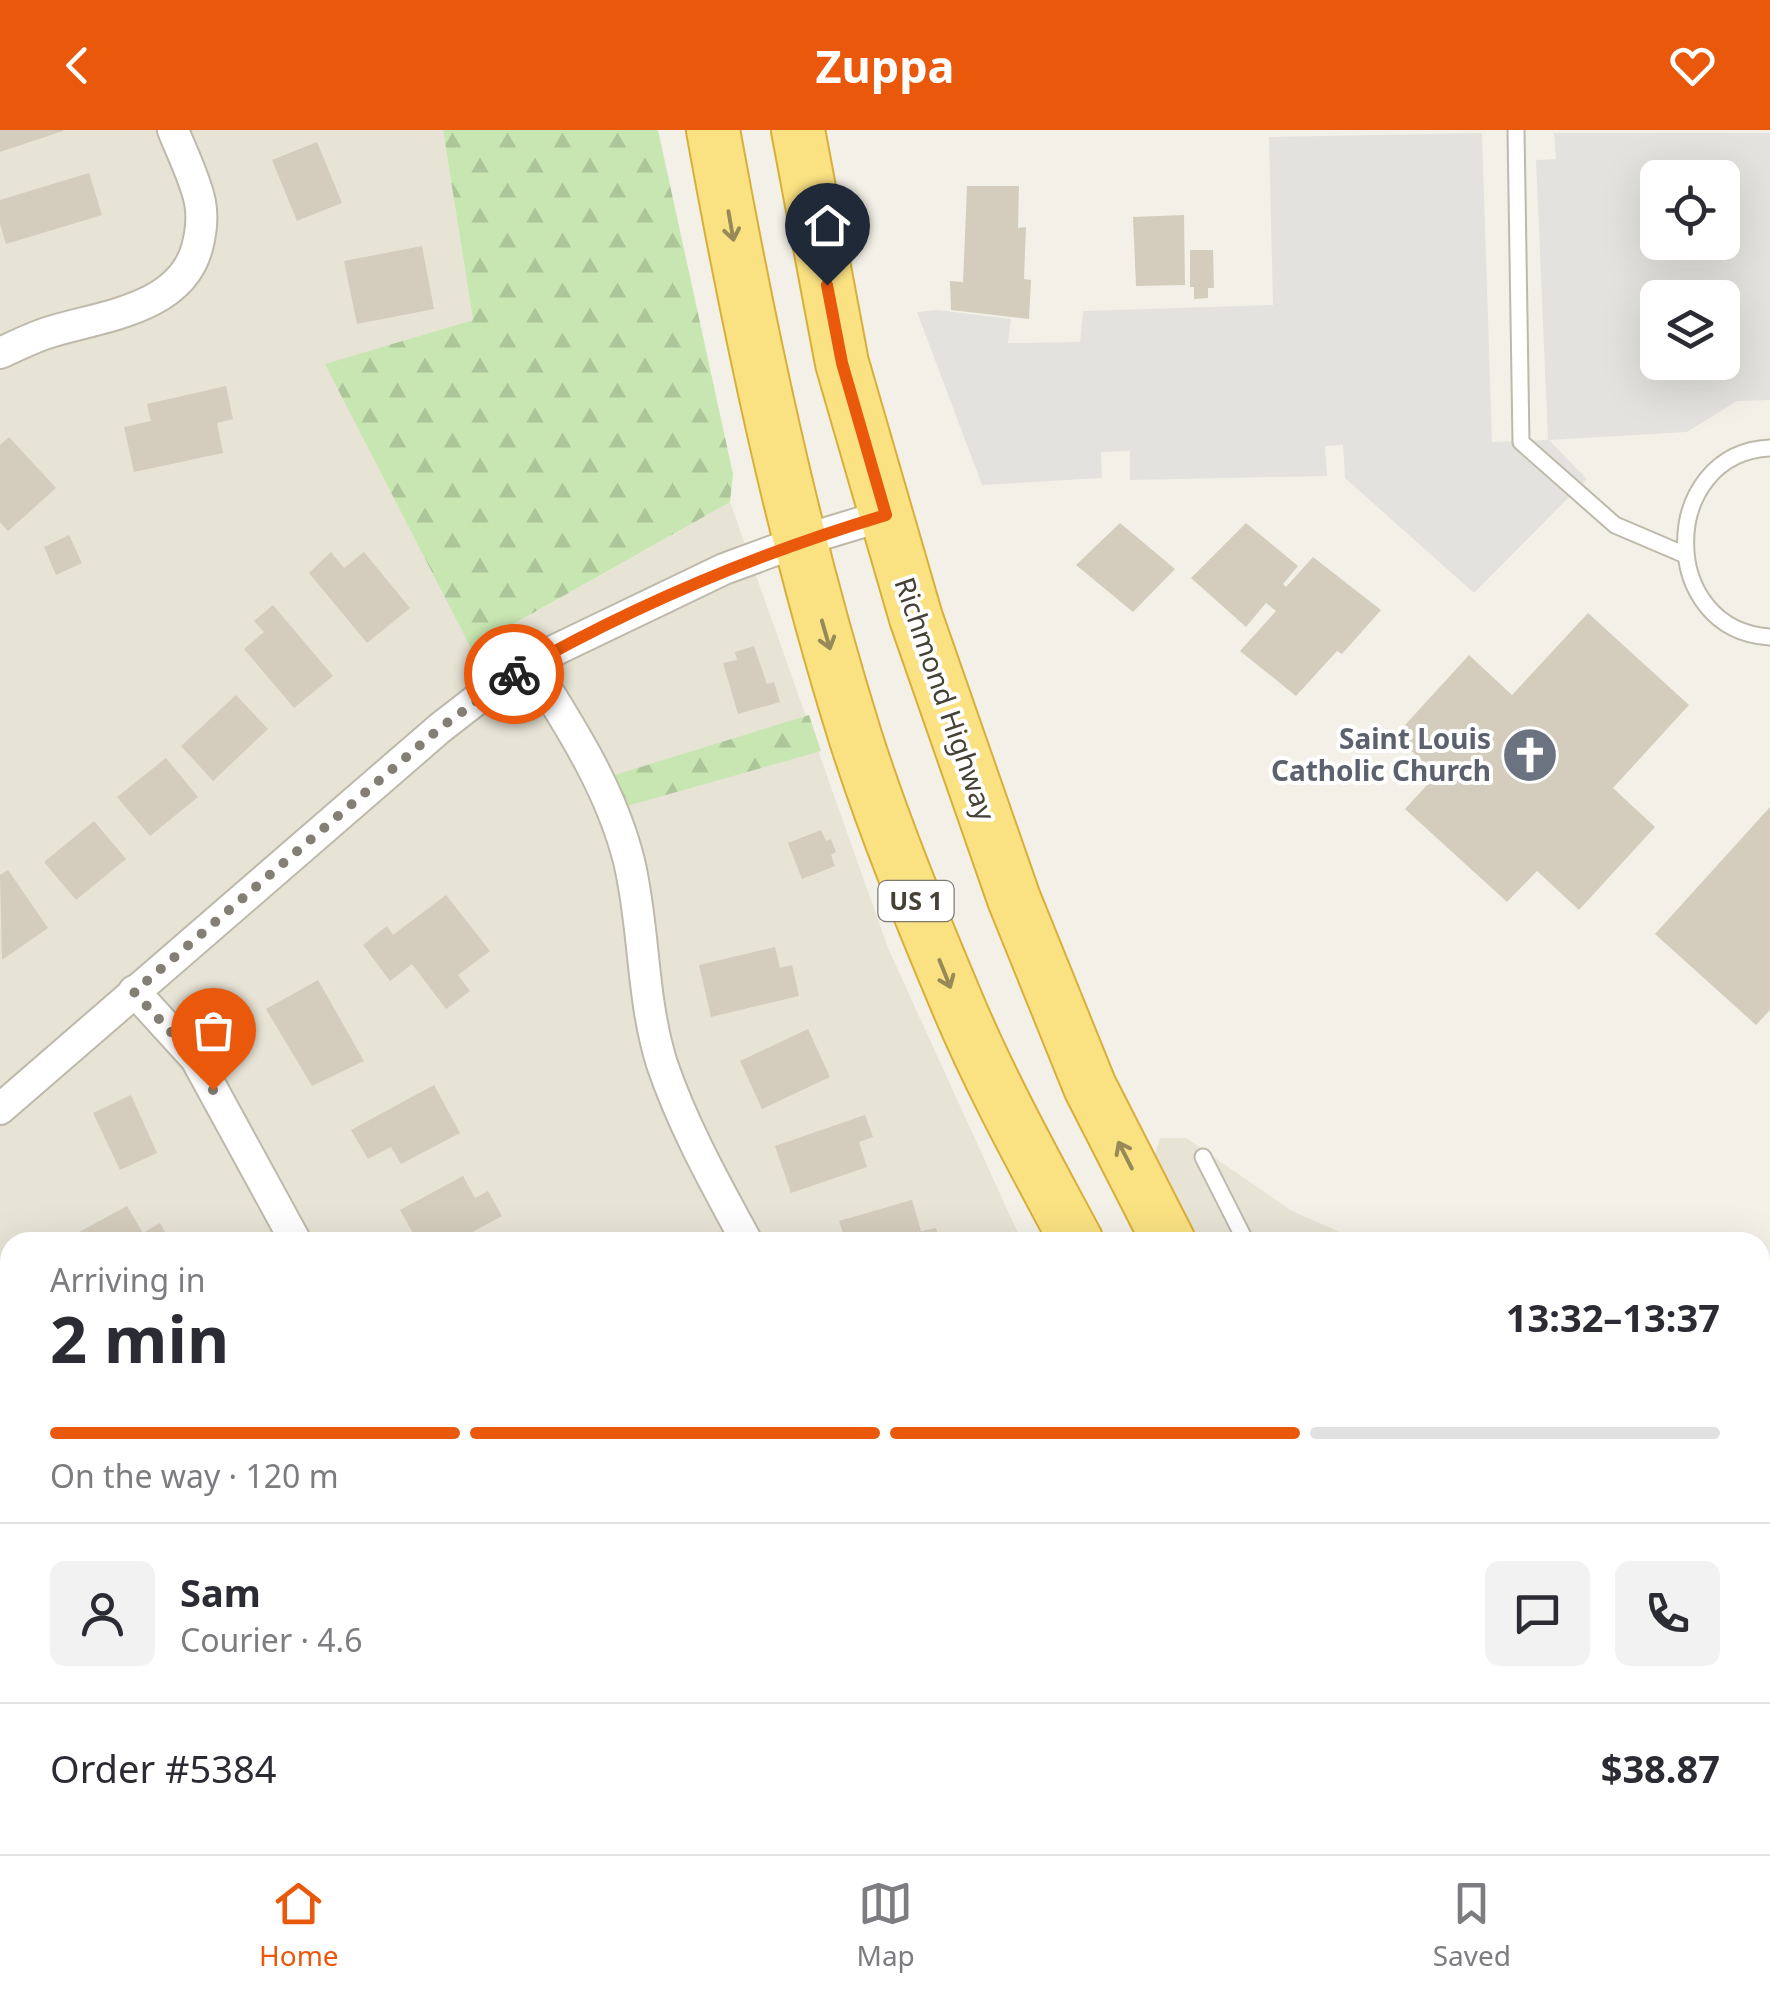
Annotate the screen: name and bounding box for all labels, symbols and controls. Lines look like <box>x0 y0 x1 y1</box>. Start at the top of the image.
text: Zuppa <box>815 35 955 96</box>
icon: back <box>50 38 105 93</box>
icon: heart <box>1665 38 1720 93</box>
map controls <box>1640 160 1740 380</box>
button: locate <box>1640 160 1740 260</box>
pin <box>785 183 870 286</box>
icon: home <box>800 198 855 253</box>
one-way arrow <box>722 209 741 241</box>
button: layers <box>1640 280 1740 380</box>
street label: Richmond Highway <box>887 572 1006 826</box>
one-way arrow <box>818 619 836 650</box>
courier <box>464 624 564 724</box>
icon: bike <box>487 647 542 702</box>
place label: Saint Louis Catholic Church <box>1271 719 1491 789</box>
church icon: Saint Louis Catholic Church <box>1500 725 1560 785</box>
road number: US 1 <box>878 881 954 921</box>
one-way arrow <box>938 958 956 989</box>
pin <box>171 988 256 1091</box>
icon: bag <box>186 1003 241 1058</box>
one-way arrow <box>1115 1141 1134 1171</box>
text: Arriving in <box>50 1258 205 1301</box>
text: 13:32–13:37 <box>1506 1291 1720 1343</box>
text: 2 min <box>50 1294 229 1382</box>
text: On the way · 120 m <box>50 1454 339 1497</box>
button: person <box>50 1561 155 1666</box>
button: chat <box>1485 1561 1590 1666</box>
button: phone <box>1615 1561 1720 1666</box>
text: Sam <box>180 1566 261 1618</box>
text: Courier · 4.6 <box>180 1618 363 1661</box>
text: Order #5384 <box>50 1742 276 1794</box>
text: $38.87 <box>1601 1742 1720 1794</box>
tab: Home <box>259 1876 339 1974</box>
tab: Map <box>857 1876 915 1974</box>
tab: Saved <box>1433 1876 1511 1974</box>

